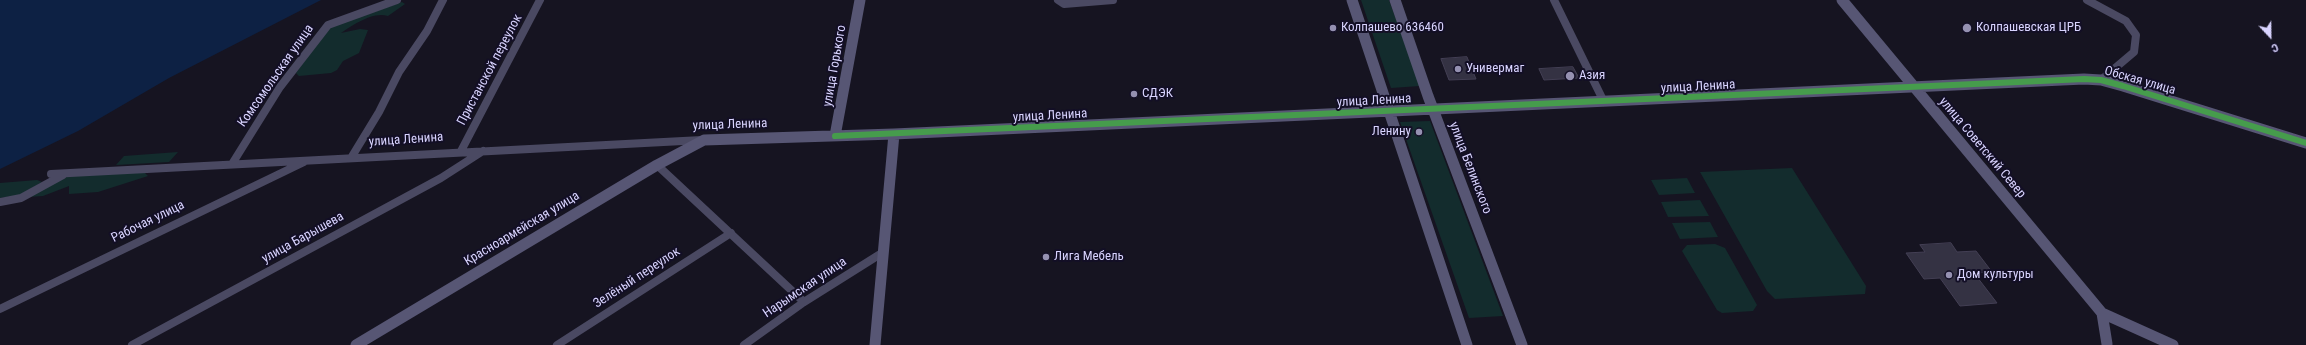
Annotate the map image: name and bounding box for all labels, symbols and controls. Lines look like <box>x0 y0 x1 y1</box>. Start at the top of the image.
street label: Пристанской переулок <box>454 12 526 128</box>
north arrow <box>2250 16 2290 56</box>
place label: Колпашево 636460 <box>1341 20 1444 36</box>
place label: Колпашевская ЦРБ <box>1976 20 2081 36</box>
street label: Комсомольская улица <box>235 22 317 130</box>
marker: Колпашевская ЦРБ <box>1961 22 1973 34</box>
marker: Колпашево 636460 <box>1328 23 1338 33</box>
street label: улица Горького <box>820 24 850 108</box>
text: С <box>2269 40 2280 55</box>
place label: Универмаг <box>1466 61 1524 77</box>
street label: Обская улица <box>2103 63 2177 99</box>
marker: Универмаг <box>1453 64 1463 74</box>
place label: Азия <box>1579 68 1605 84</box>
marker: Азия <box>1564 70 1576 82</box>
street label: улица Ленина <box>1660 77 1736 97</box>
place label: СДЭК <box>1142 86 1173 102</box>
marker: СДЭК <box>1129 89 1139 99</box>
street label: улица Ленина <box>1336 91 1412 111</box>
street label: улица Советский Север <box>1935 94 2029 202</box>
street label: улица Ленина <box>1012 106 1088 126</box>
street label: улица Ленина <box>692 116 768 134</box>
street label: улица Белинского <box>1445 120 1495 216</box>
place label: Ленину <box>1372 124 1411 140</box>
marker: Ленину <box>1414 127 1424 137</box>
street label: улица Ленина <box>368 130 444 150</box>
street label: Красноармейская улица <box>461 188 583 270</box>
street label: Рабочая улица <box>109 198 187 246</box>
street label: улица Барышева <box>259 209 347 267</box>
street label: Зелёный переулок <box>591 244 683 312</box>
place label: Лига Мебель <box>1054 249 1124 265</box>
marker: Лига Мебель <box>1041 252 1051 262</box>
street label: Нарымская улица <box>760 254 850 322</box>
place label: Дом культуры <box>1957 267 2034 283</box>
marker: Дом культуры <box>1944 270 1954 280</box>

